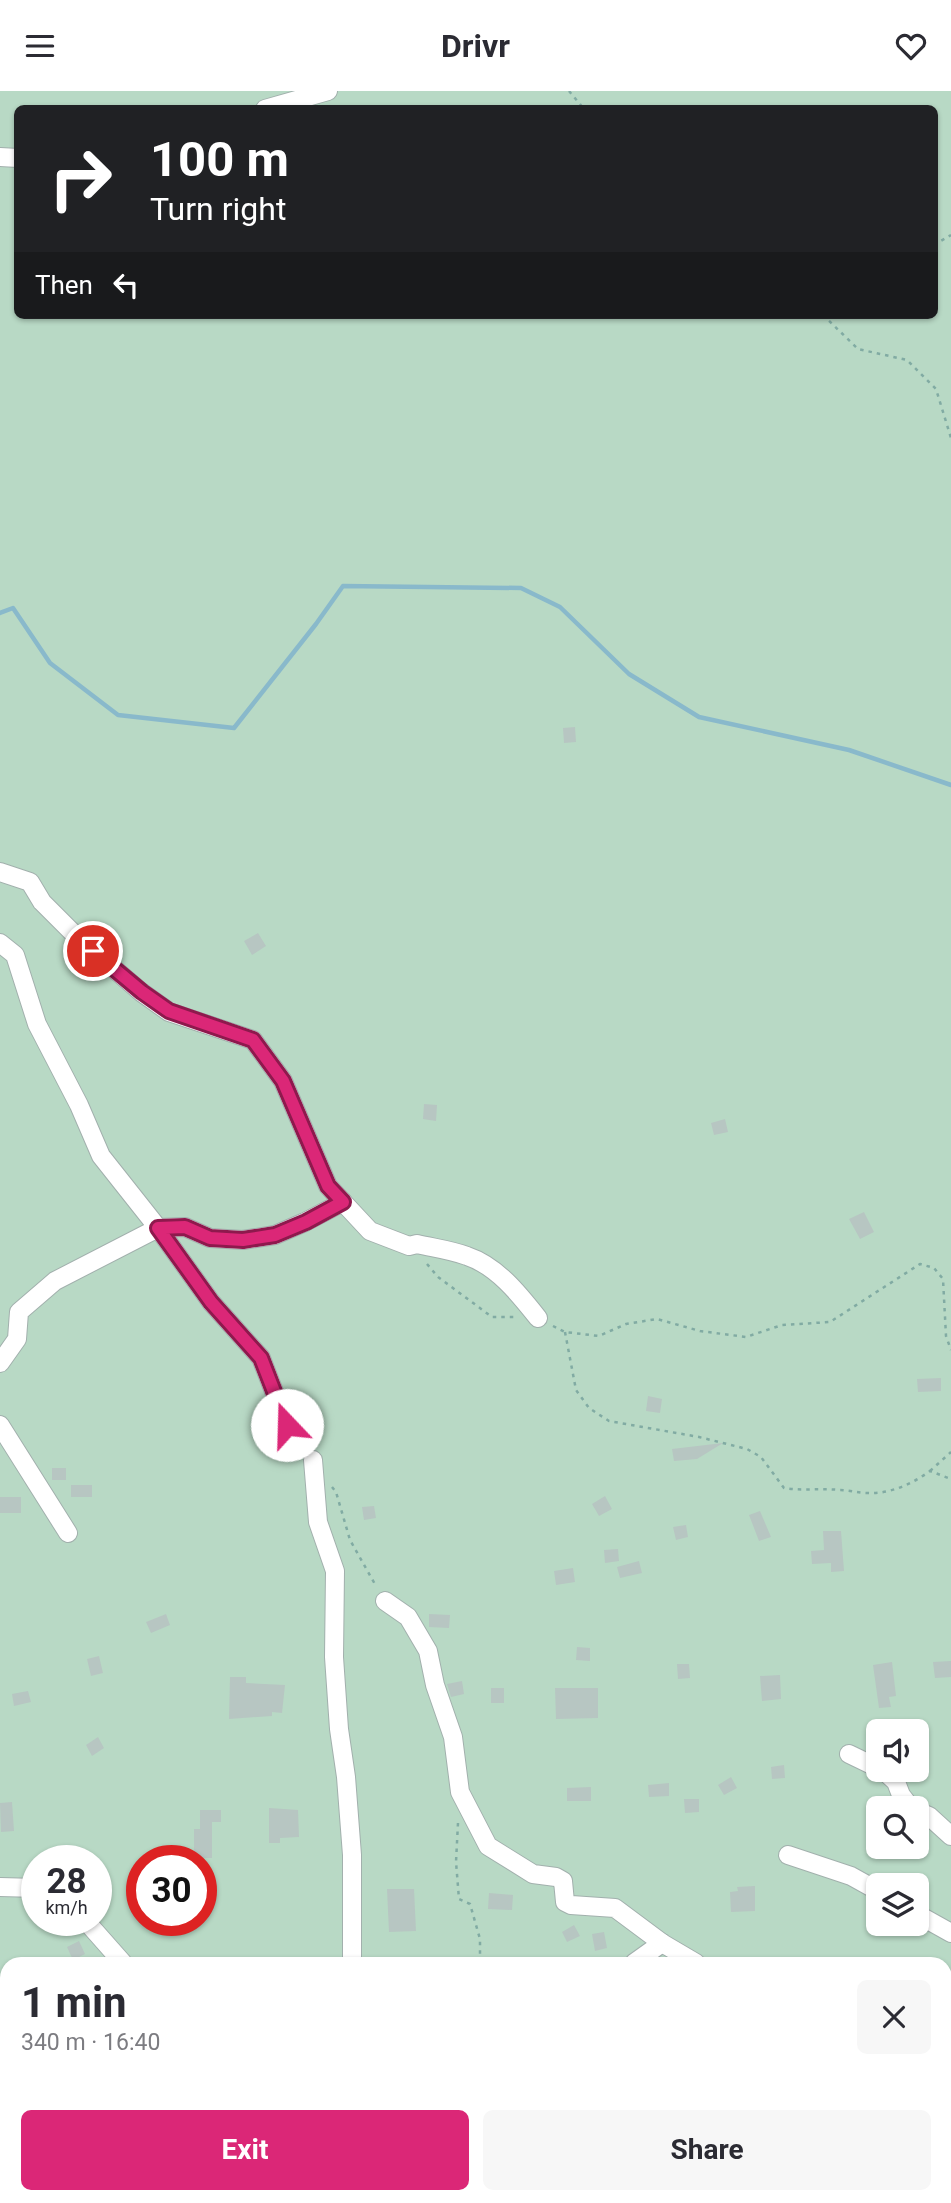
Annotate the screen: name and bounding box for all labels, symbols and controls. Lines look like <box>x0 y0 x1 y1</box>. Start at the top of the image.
icon: menu <box>21 27 59 65</box>
text: Drivr <box>441 27 510 65</box>
icon: heart <box>892 27 930 65</box>
text: 100 m <box>150 131 289 188</box>
icon: right <box>35 133 126 224</box>
text: Turn right <box>150 190 286 228</box>
icon: left <box>107 266 145 304</box>
text: Then <box>35 270 93 300</box>
pin <box>63 921 123 981</box>
icon: arrive <box>74 932 112 970</box>
position arrow <box>250 1388 324 1462</box>
map controls <box>866 1719 929 1936</box>
button: sound <box>866 1719 929 1782</box>
button: search <box>866 1796 929 1859</box>
speed limit sign: 30 <box>126 1845 217 1936</box>
text: 28 <box>46 1861 87 1902</box>
button: layers <box>866 1873 929 1936</box>
text: km/h <box>45 1897 88 1918</box>
text: 1 min <box>21 1978 127 2027</box>
button: close <box>857 1980 931 2054</box>
text: 340 m · 16:40 <box>21 2029 160 2056</box>
button: Exit <box>21 2110 469 2190</box>
button: Share <box>483 2110 931 2190</box>

